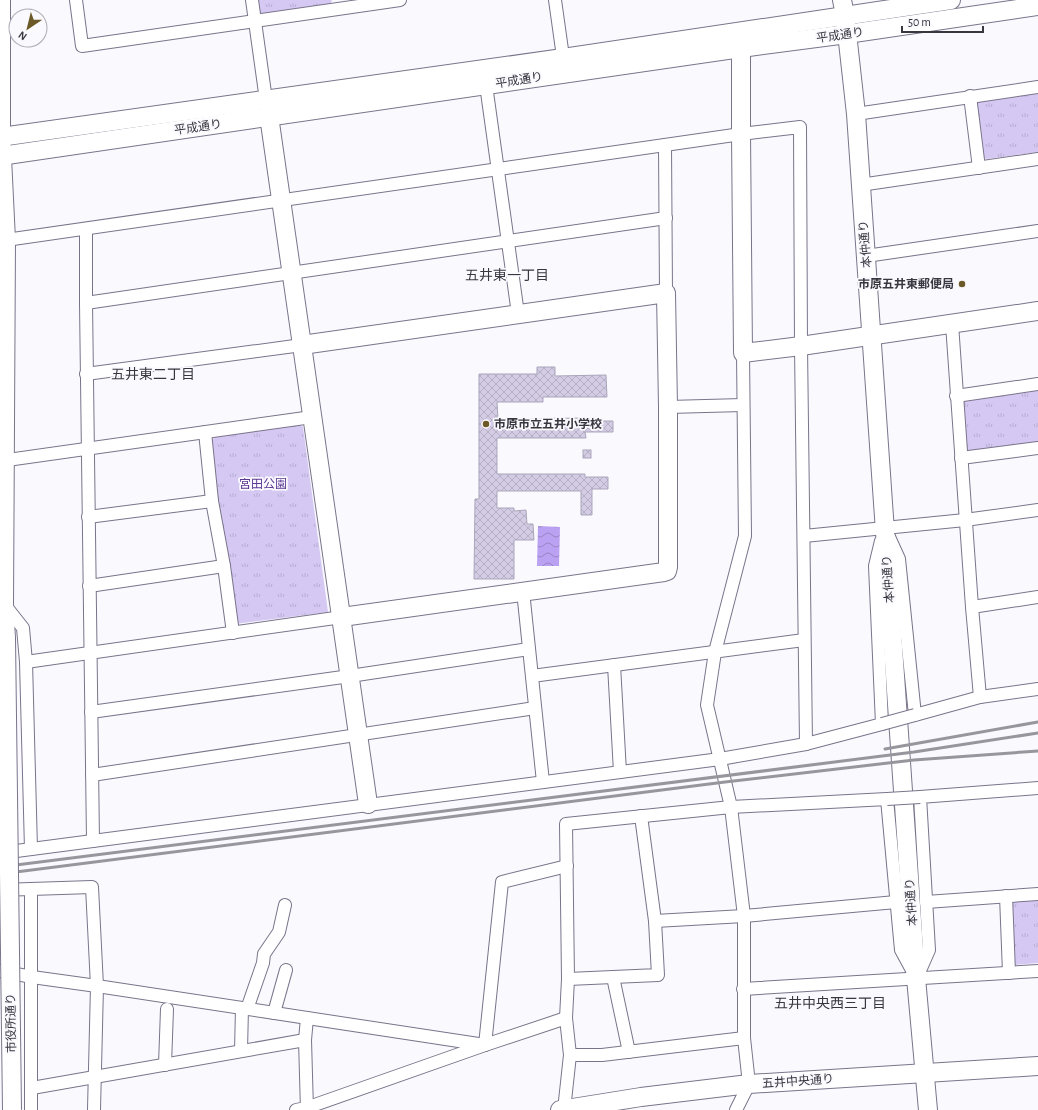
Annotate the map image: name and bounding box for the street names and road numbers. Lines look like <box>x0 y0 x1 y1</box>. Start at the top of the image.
street label: 平成通り <box>815 25 865 44</box>
street label: 平成通り <box>494 69 544 90</box>
street label: 平成通り <box>173 117 223 136</box>
street label: 本仲通り <box>856 220 873 269</box>
street label: 本仲通り <box>879 555 896 603</box>
street label: 本仲通り <box>902 878 919 926</box>
street label: 市役所通り <box>3 993 18 1053</box>
street label: 五井中央通り <box>762 1072 834 1089</box>

